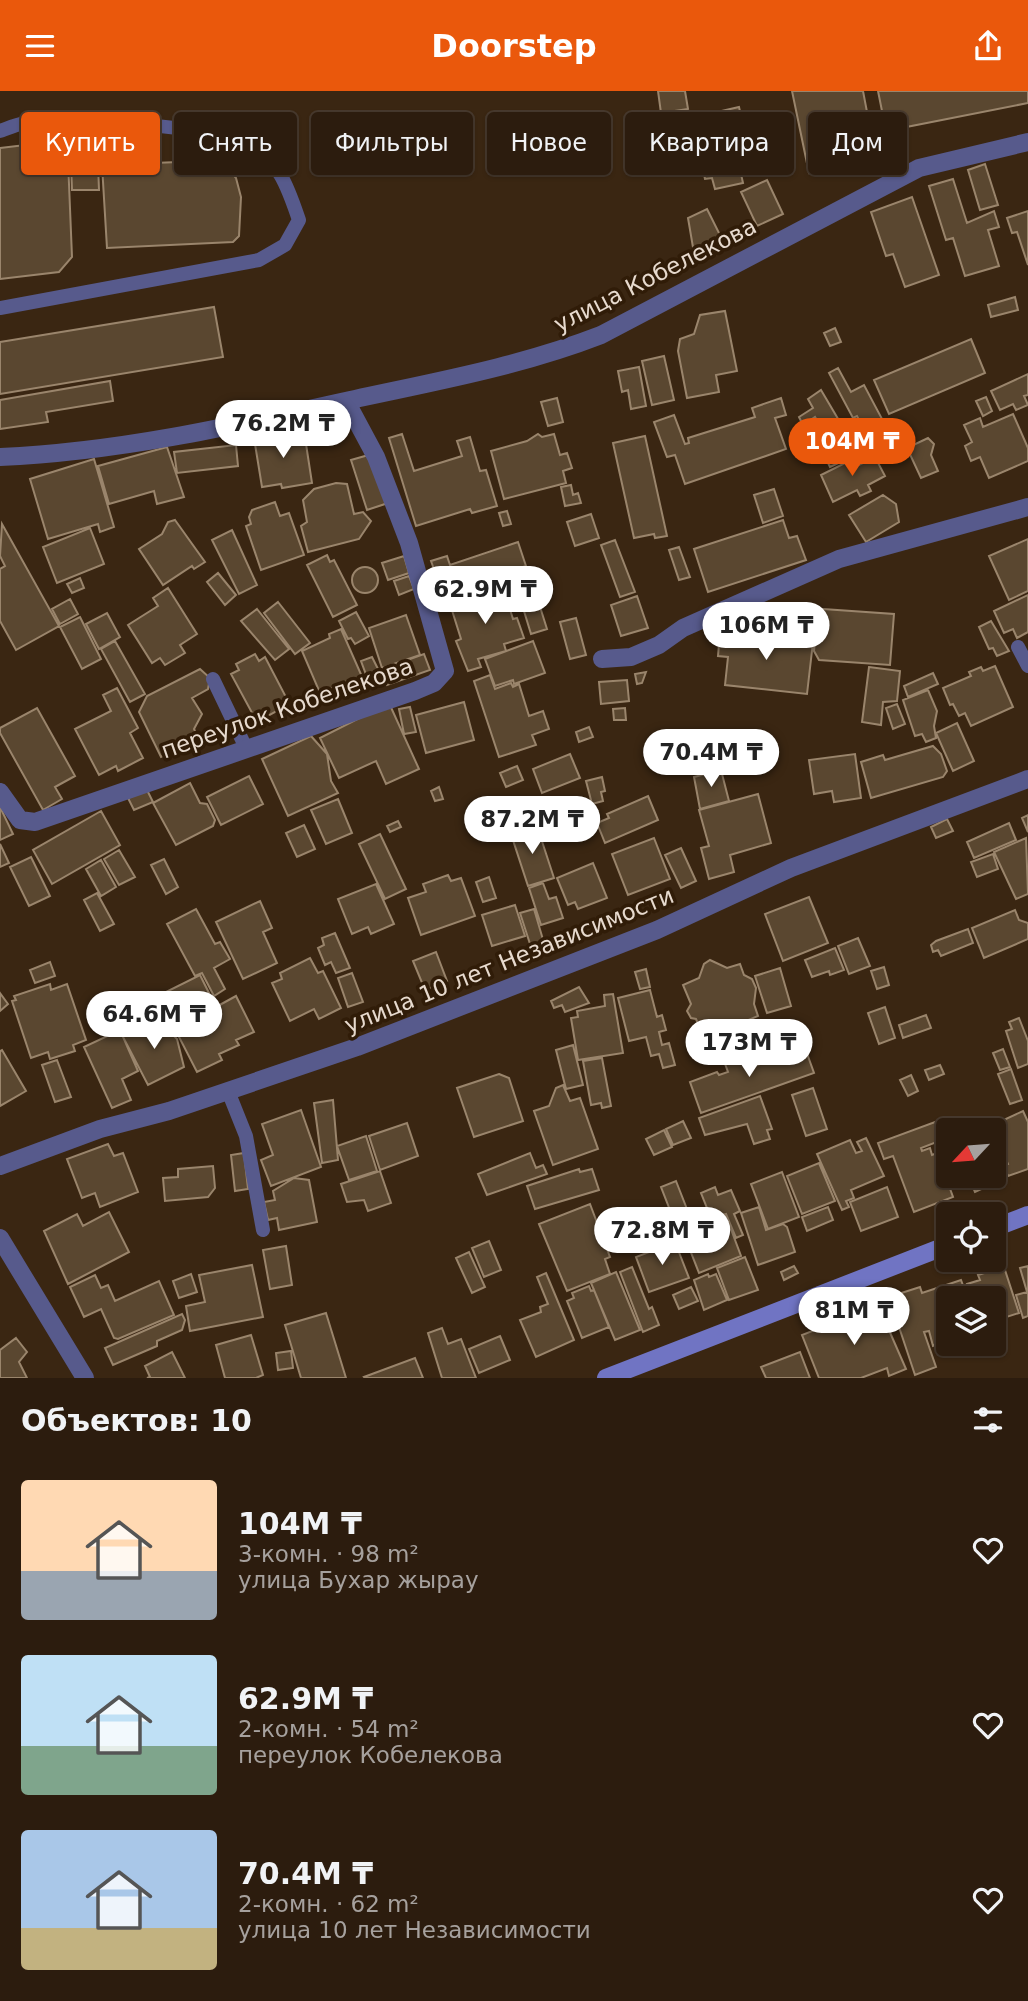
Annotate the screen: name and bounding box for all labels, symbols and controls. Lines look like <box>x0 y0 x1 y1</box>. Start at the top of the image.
icon: menu <box>21 27 59 65</box>
text: Doorstep <box>431 27 597 65</box>
icon: share <box>969 27 1007 65</box>
chip: Купить <box>21 112 160 175</box>
chip: Снять <box>174 112 297 175</box>
chip: Фильтры <box>311 112 473 175</box>
chip: Новое <box>487 112 611 175</box>
chip: Квартира <box>625 112 794 175</box>
chip: Дом <box>808 112 907 175</box>
street label: улица Кобелекова <box>550 213 760 337</box>
pin: 76.2M ₸ <box>218 401 348 460</box>
text: 76.2M ₸ <box>231 410 335 436</box>
pin: 104M ₸ <box>795 419 909 478</box>
text: 104M ₸ <box>805 428 899 454</box>
pin: 62.9M ₸ <box>420 567 550 626</box>
text: 62.9M ₸ <box>433 576 537 602</box>
pin: 106M ₸ <box>709 603 823 662</box>
text: 106M ₸ <box>719 612 813 638</box>
street label: переулок Кобелекова <box>158 653 416 763</box>
pin: 70.4M ₸ <box>646 729 776 789</box>
text: 70.4M ₸ <box>659 739 763 765</box>
pin: 87.2M ₸ <box>467 797 597 856</box>
text: 87.2M ₸ <box>480 806 584 832</box>
street label: улица 10 лет Независимости <box>341 882 677 1038</box>
pin: 64.6M ₸ <box>89 991 219 1051</box>
text: 64.6M ₸ <box>102 1001 206 1027</box>
pin: 173M ₸ <box>692 1019 806 1079</box>
text: 173M ₸ <box>702 1029 796 1055</box>
north arrow <box>936 1118 1006 1188</box>
map controls <box>936 1118 1006 1356</box>
button: locate <box>936 1202 1006 1272</box>
pin: 72.8M ₸ <box>597 1207 727 1267</box>
text: 72.8M ₸ <box>610 1217 714 1243</box>
button: layers <box>936 1286 1006 1356</box>
pin: 81M ₸ <box>805 1287 903 1347</box>
text: 81M ₸ <box>815 1297 893 1323</box>
icon: filters <box>969 1401 1007 1439</box>
text: Объектов: 10 <box>21 1403 252 1438</box>
text: 104M ₸ <box>238 1506 362 1541</box>
icon: home <box>77 1508 161 1592</box>
icon: heart <box>969 1531 1007 1569</box>
text: 3-комн. · 98 m² <box>238 1541 419 1567</box>
text: улица Бухар жырау <box>238 1567 479 1593</box>
text: 62.9M ₸ <box>238 1681 373 1716</box>
icon: home <box>77 1683 161 1767</box>
icon: heart <box>969 1706 1007 1744</box>
text: 2-комн. · 54 m² <box>238 1716 419 1742</box>
text: переулок Кобелекова <box>238 1742 503 1768</box>
text: 70.4M ₸ <box>238 1856 373 1891</box>
icon: home <box>77 1858 161 1942</box>
icon: heart <box>969 1881 1007 1919</box>
text: 2-комн. · 62 m² <box>238 1891 419 1917</box>
text: улица 10 лет Независимости <box>238 1917 591 1943</box>

